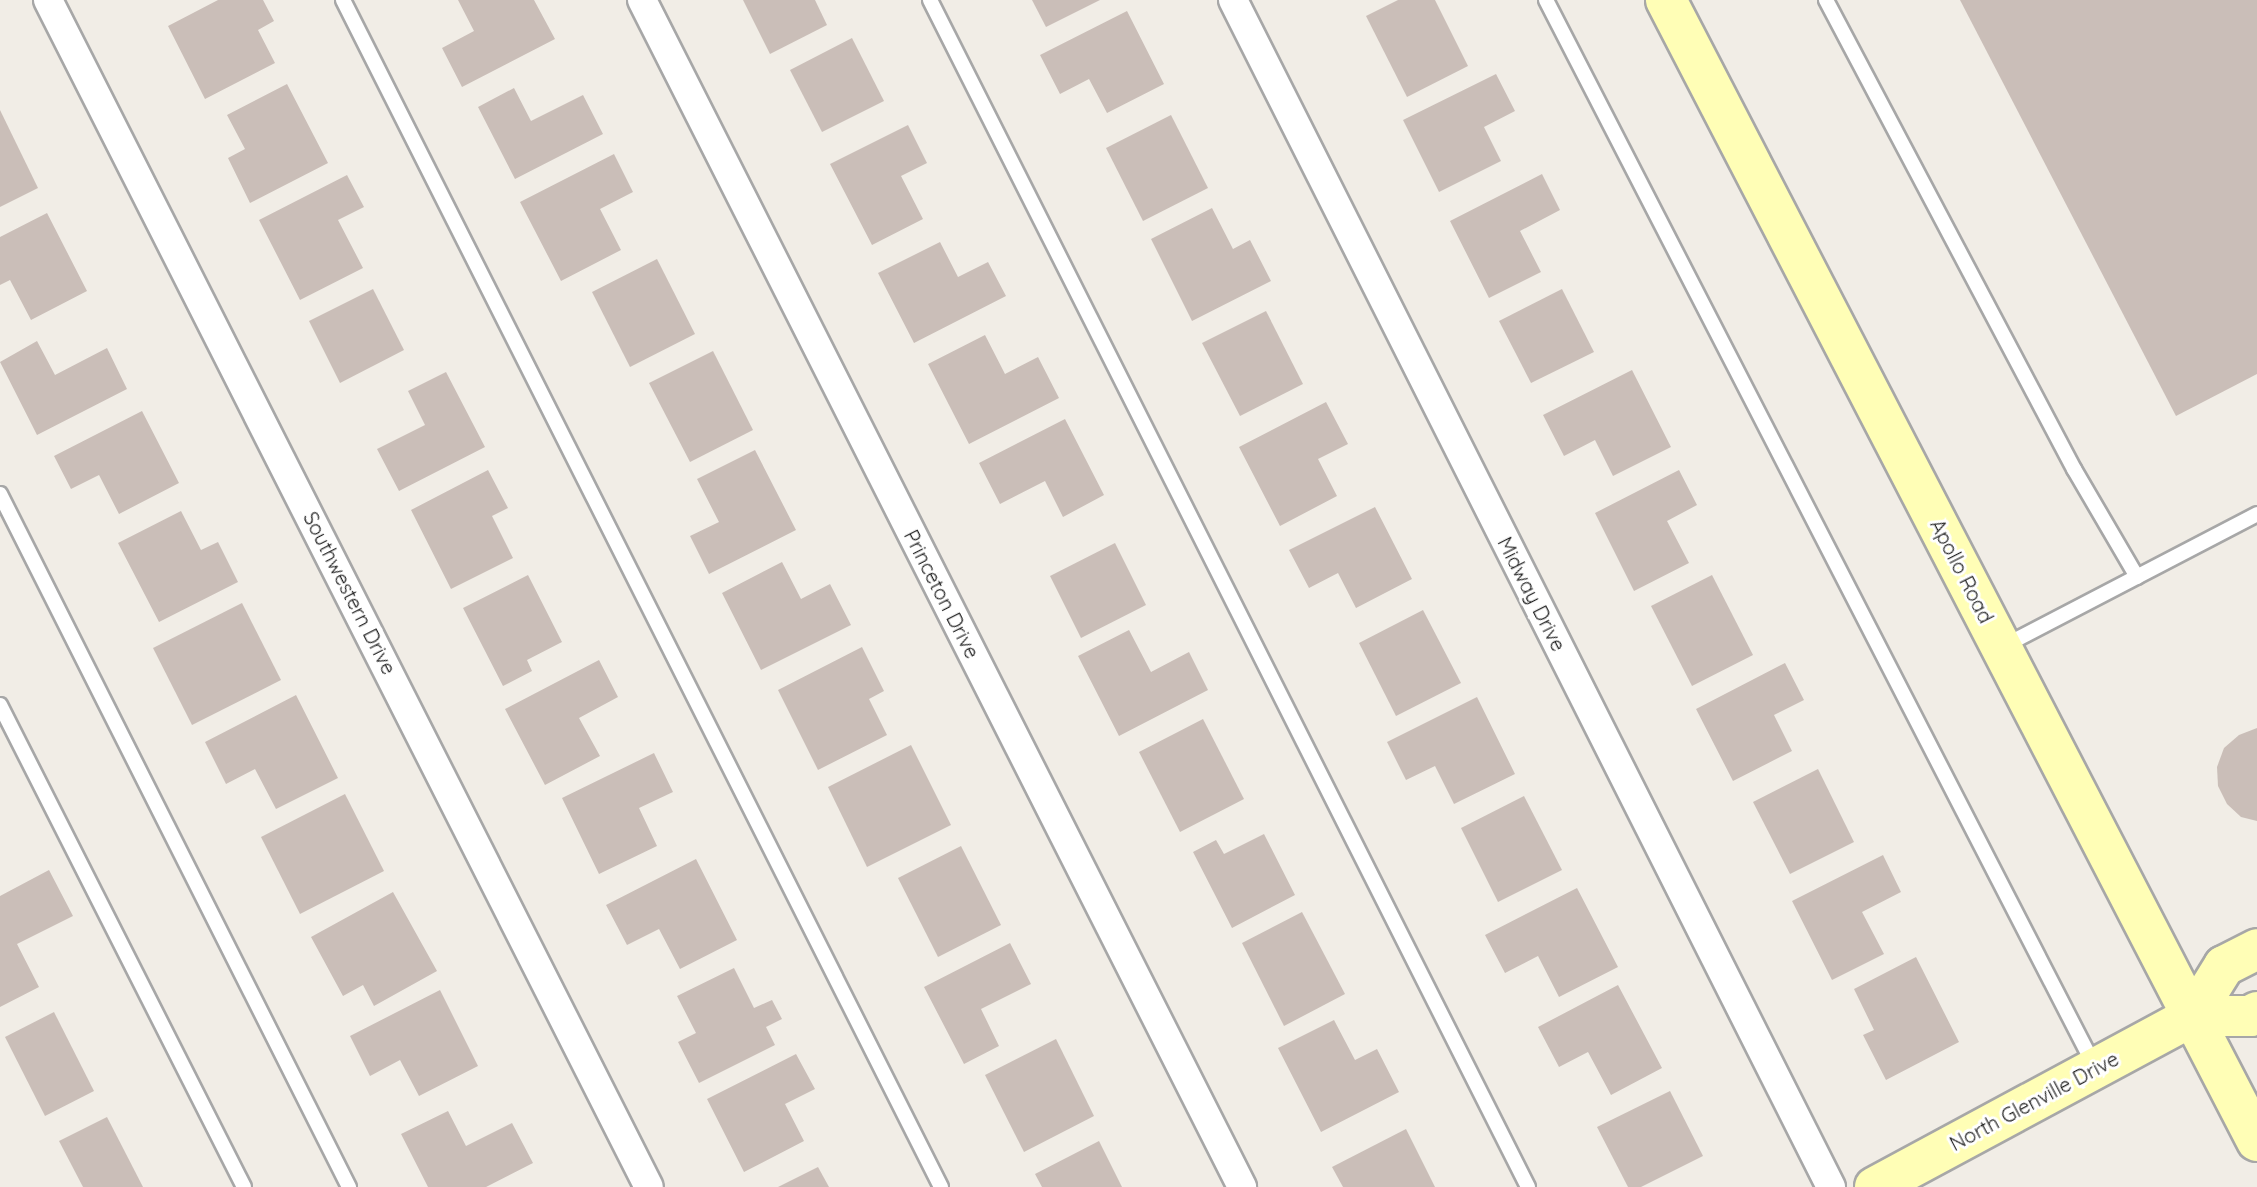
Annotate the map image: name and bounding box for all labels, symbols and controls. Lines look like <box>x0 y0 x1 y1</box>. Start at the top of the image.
street label: Southwestern Drive <box>299 508 401 678</box>
street label: Apollo Road <box>1926 515 1998 627</box>
street label: Princeton Drive <box>899 526 985 662</box>
street label: Midway Drive <box>1493 533 1571 655</box>
street label: North Glenville Drive <box>1945 1046 2123 1156</box>

